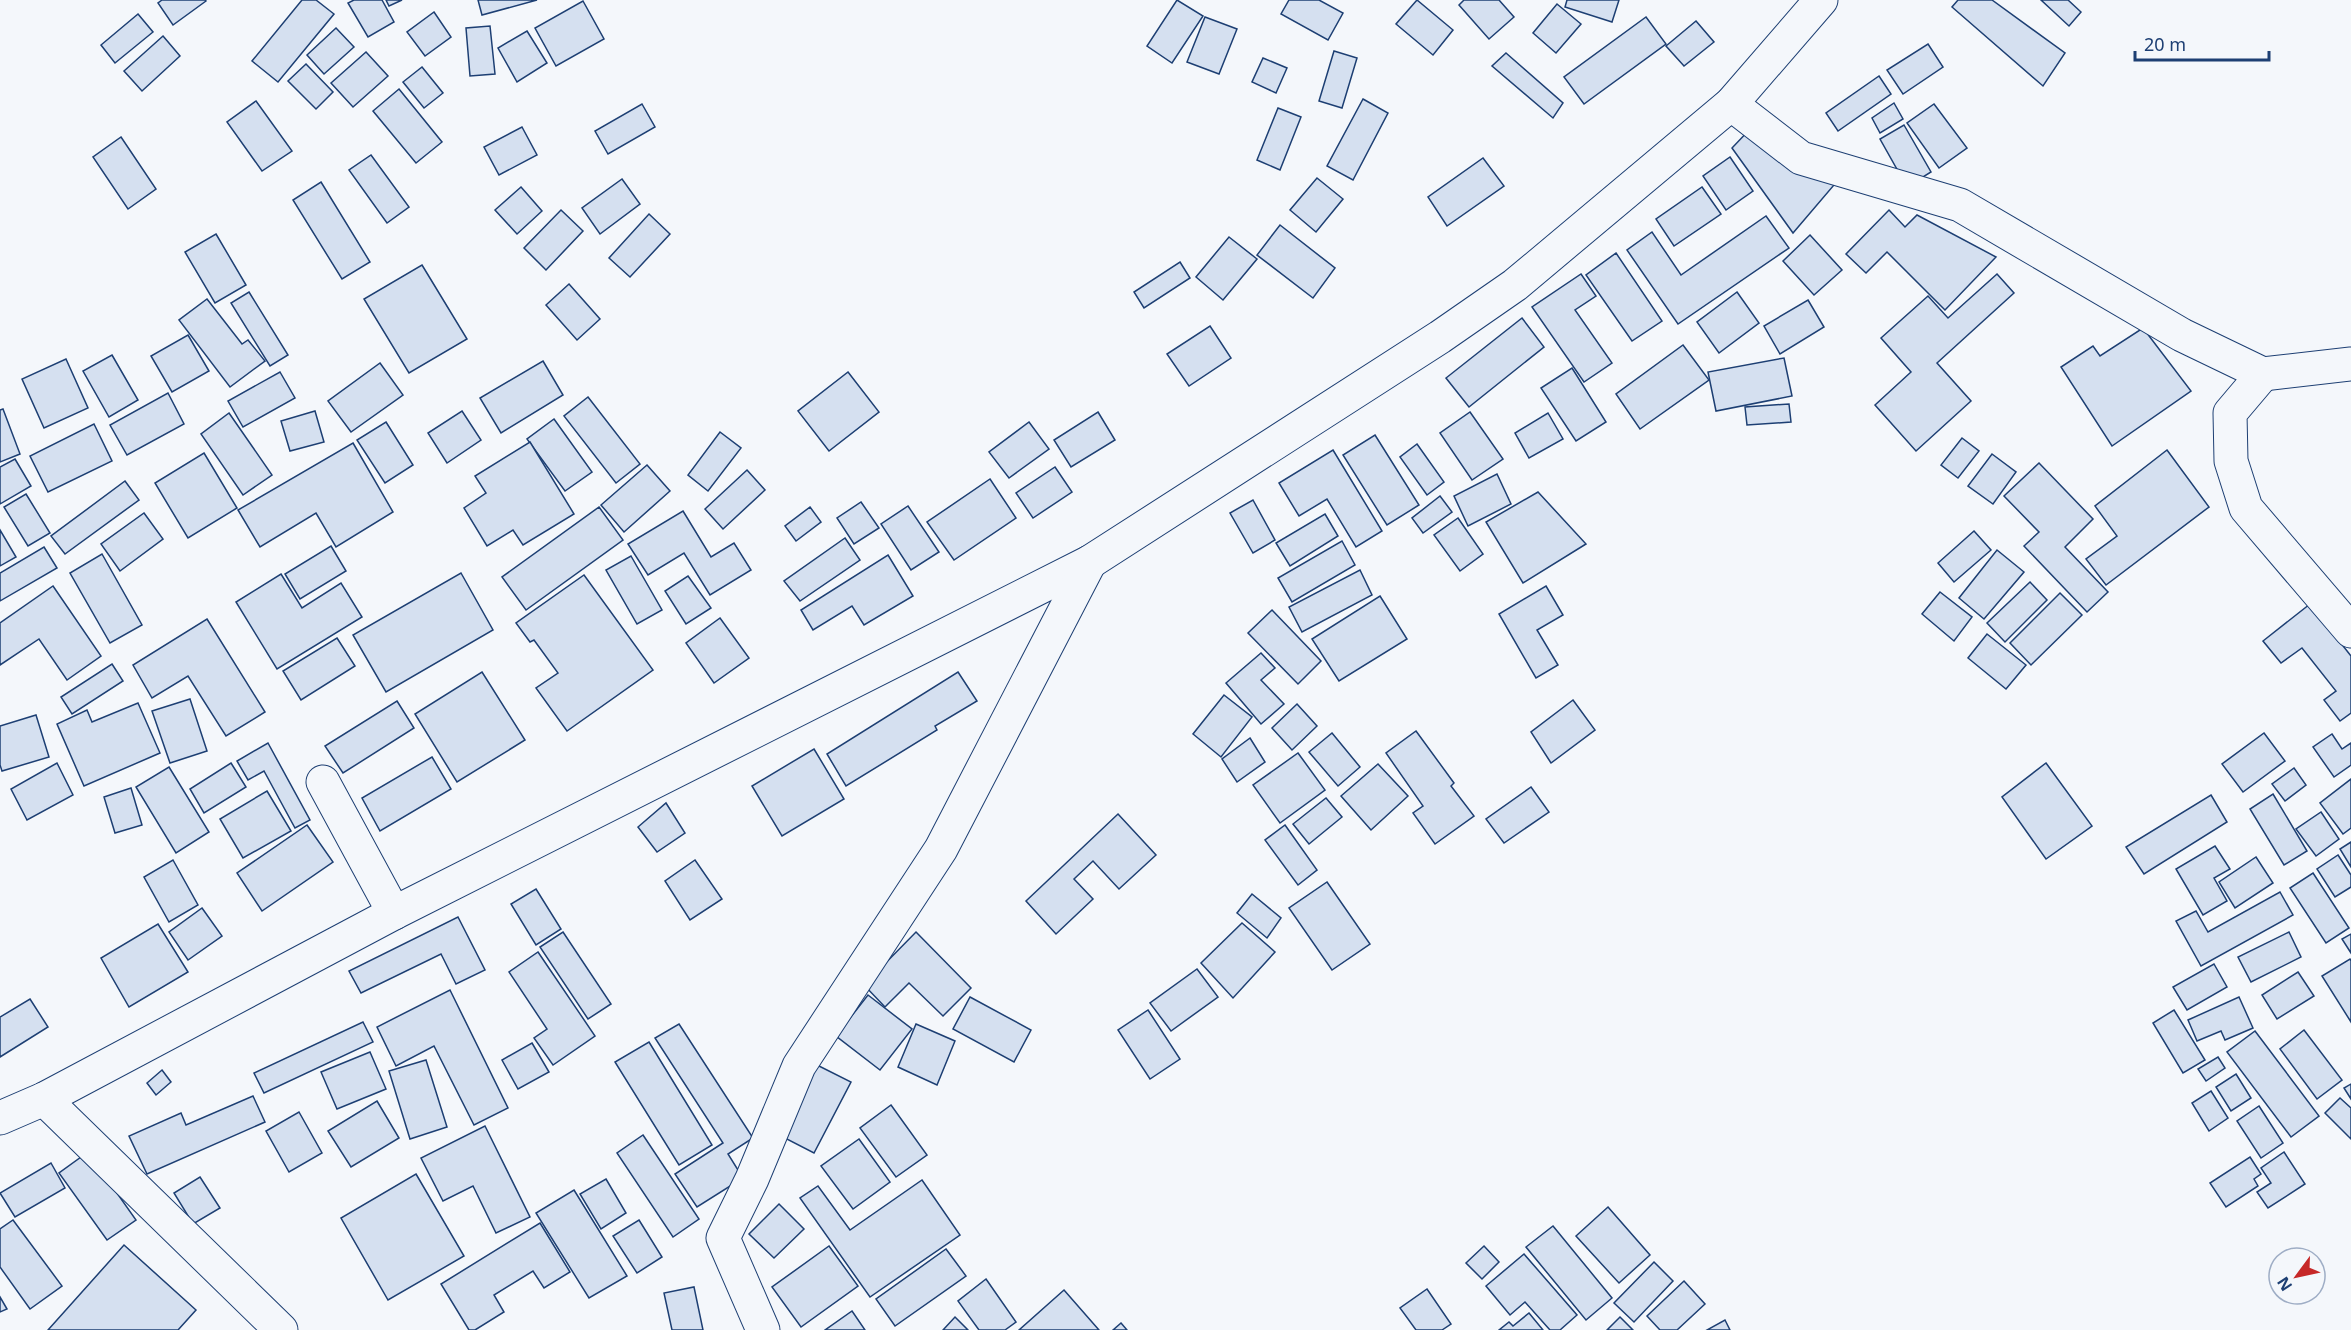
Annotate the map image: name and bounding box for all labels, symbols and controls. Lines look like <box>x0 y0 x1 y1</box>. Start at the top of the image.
scale bar <box>2135 24 2268 62</box>
text: 20 m <box>2144 32 2186 56</box>
north arrow <box>2267 1246 2327 1306</box>
text: N <box>2272 1273 2297 1296</box>

